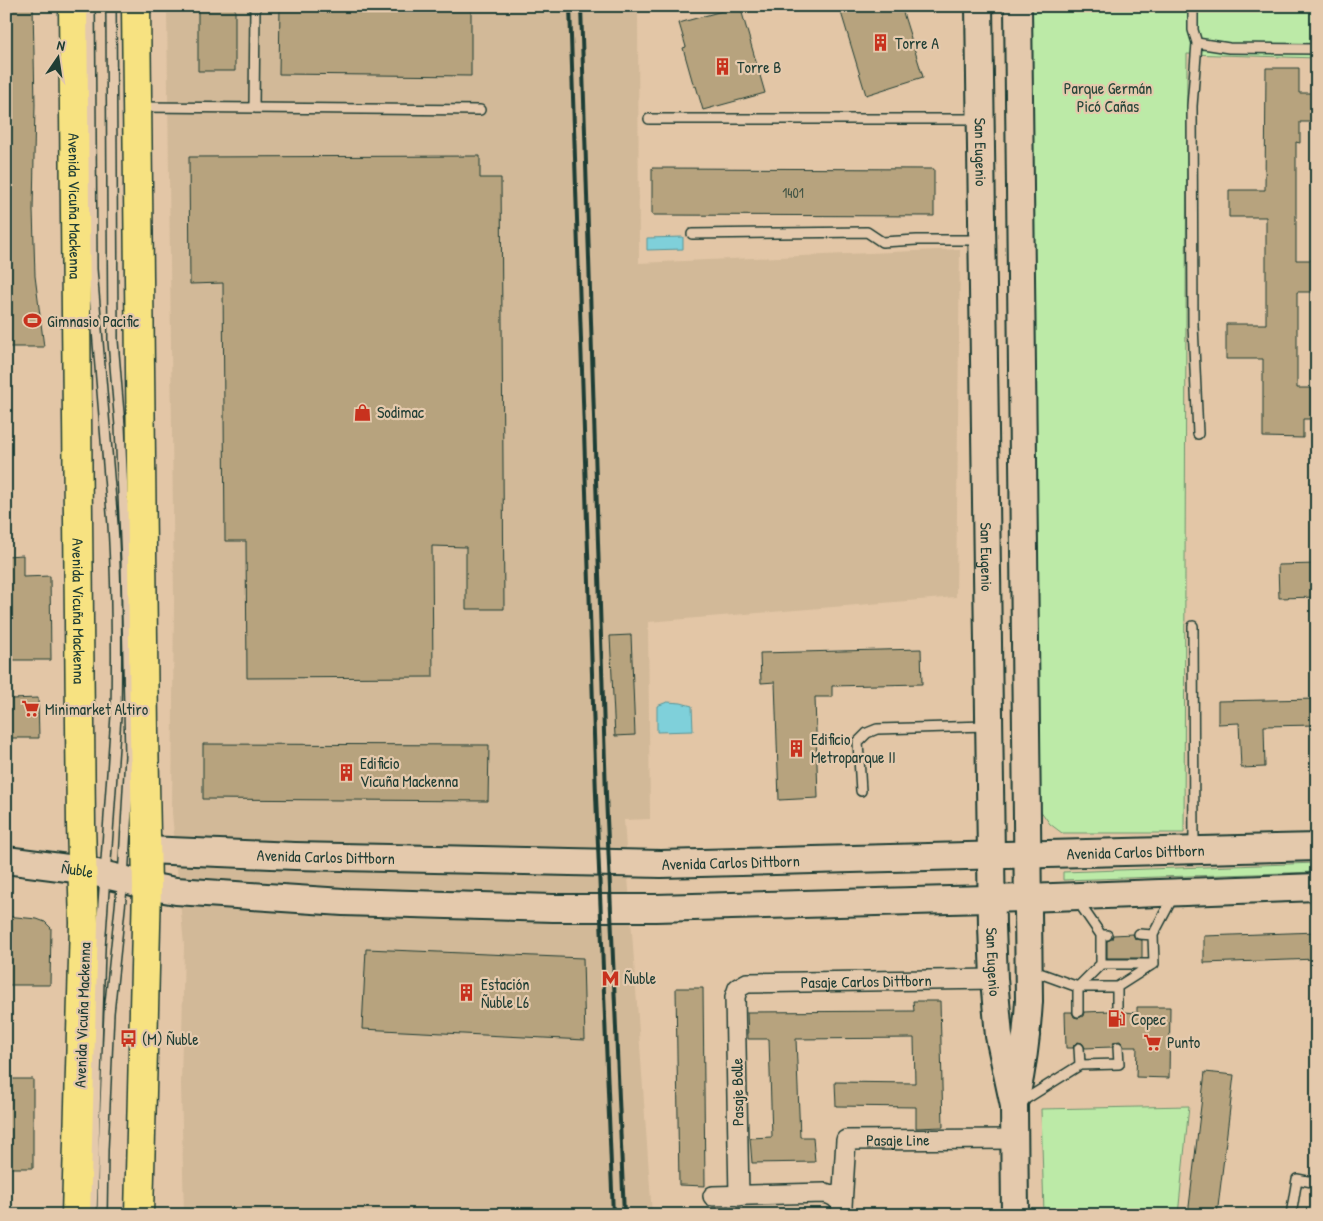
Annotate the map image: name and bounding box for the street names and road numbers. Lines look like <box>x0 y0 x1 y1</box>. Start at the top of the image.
street label: San Eugenio <box>970 117 993 187</box>
street label: Avenida Vicuña Mackenna <box>63 133 87 279</box>
street label: San Eugenio <box>975 522 998 592</box>
street label: Avenida Vicuña Mackenna <box>67 538 91 684</box>
street label: Avenida Carlos Dittborn <box>1066 839 1205 864</box>
street label: Avenida Carlos Dittborn <box>256 843 395 869</box>
street label: Avenida Carlos Dittborn <box>661 849 800 875</box>
street label: Ñuble <box>60 856 96 883</box>
street label: San Eugenio <box>981 927 1007 998</box>
street label: Avenida Vicuña Mackenna <box>68 942 96 1088</box>
street label: Pasaje Carlos Dittborn <box>801 969 932 993</box>
street label: Pasaje Bolle <box>725 1057 749 1126</box>
street label: Pasaje Line <box>866 1129 930 1151</box>

